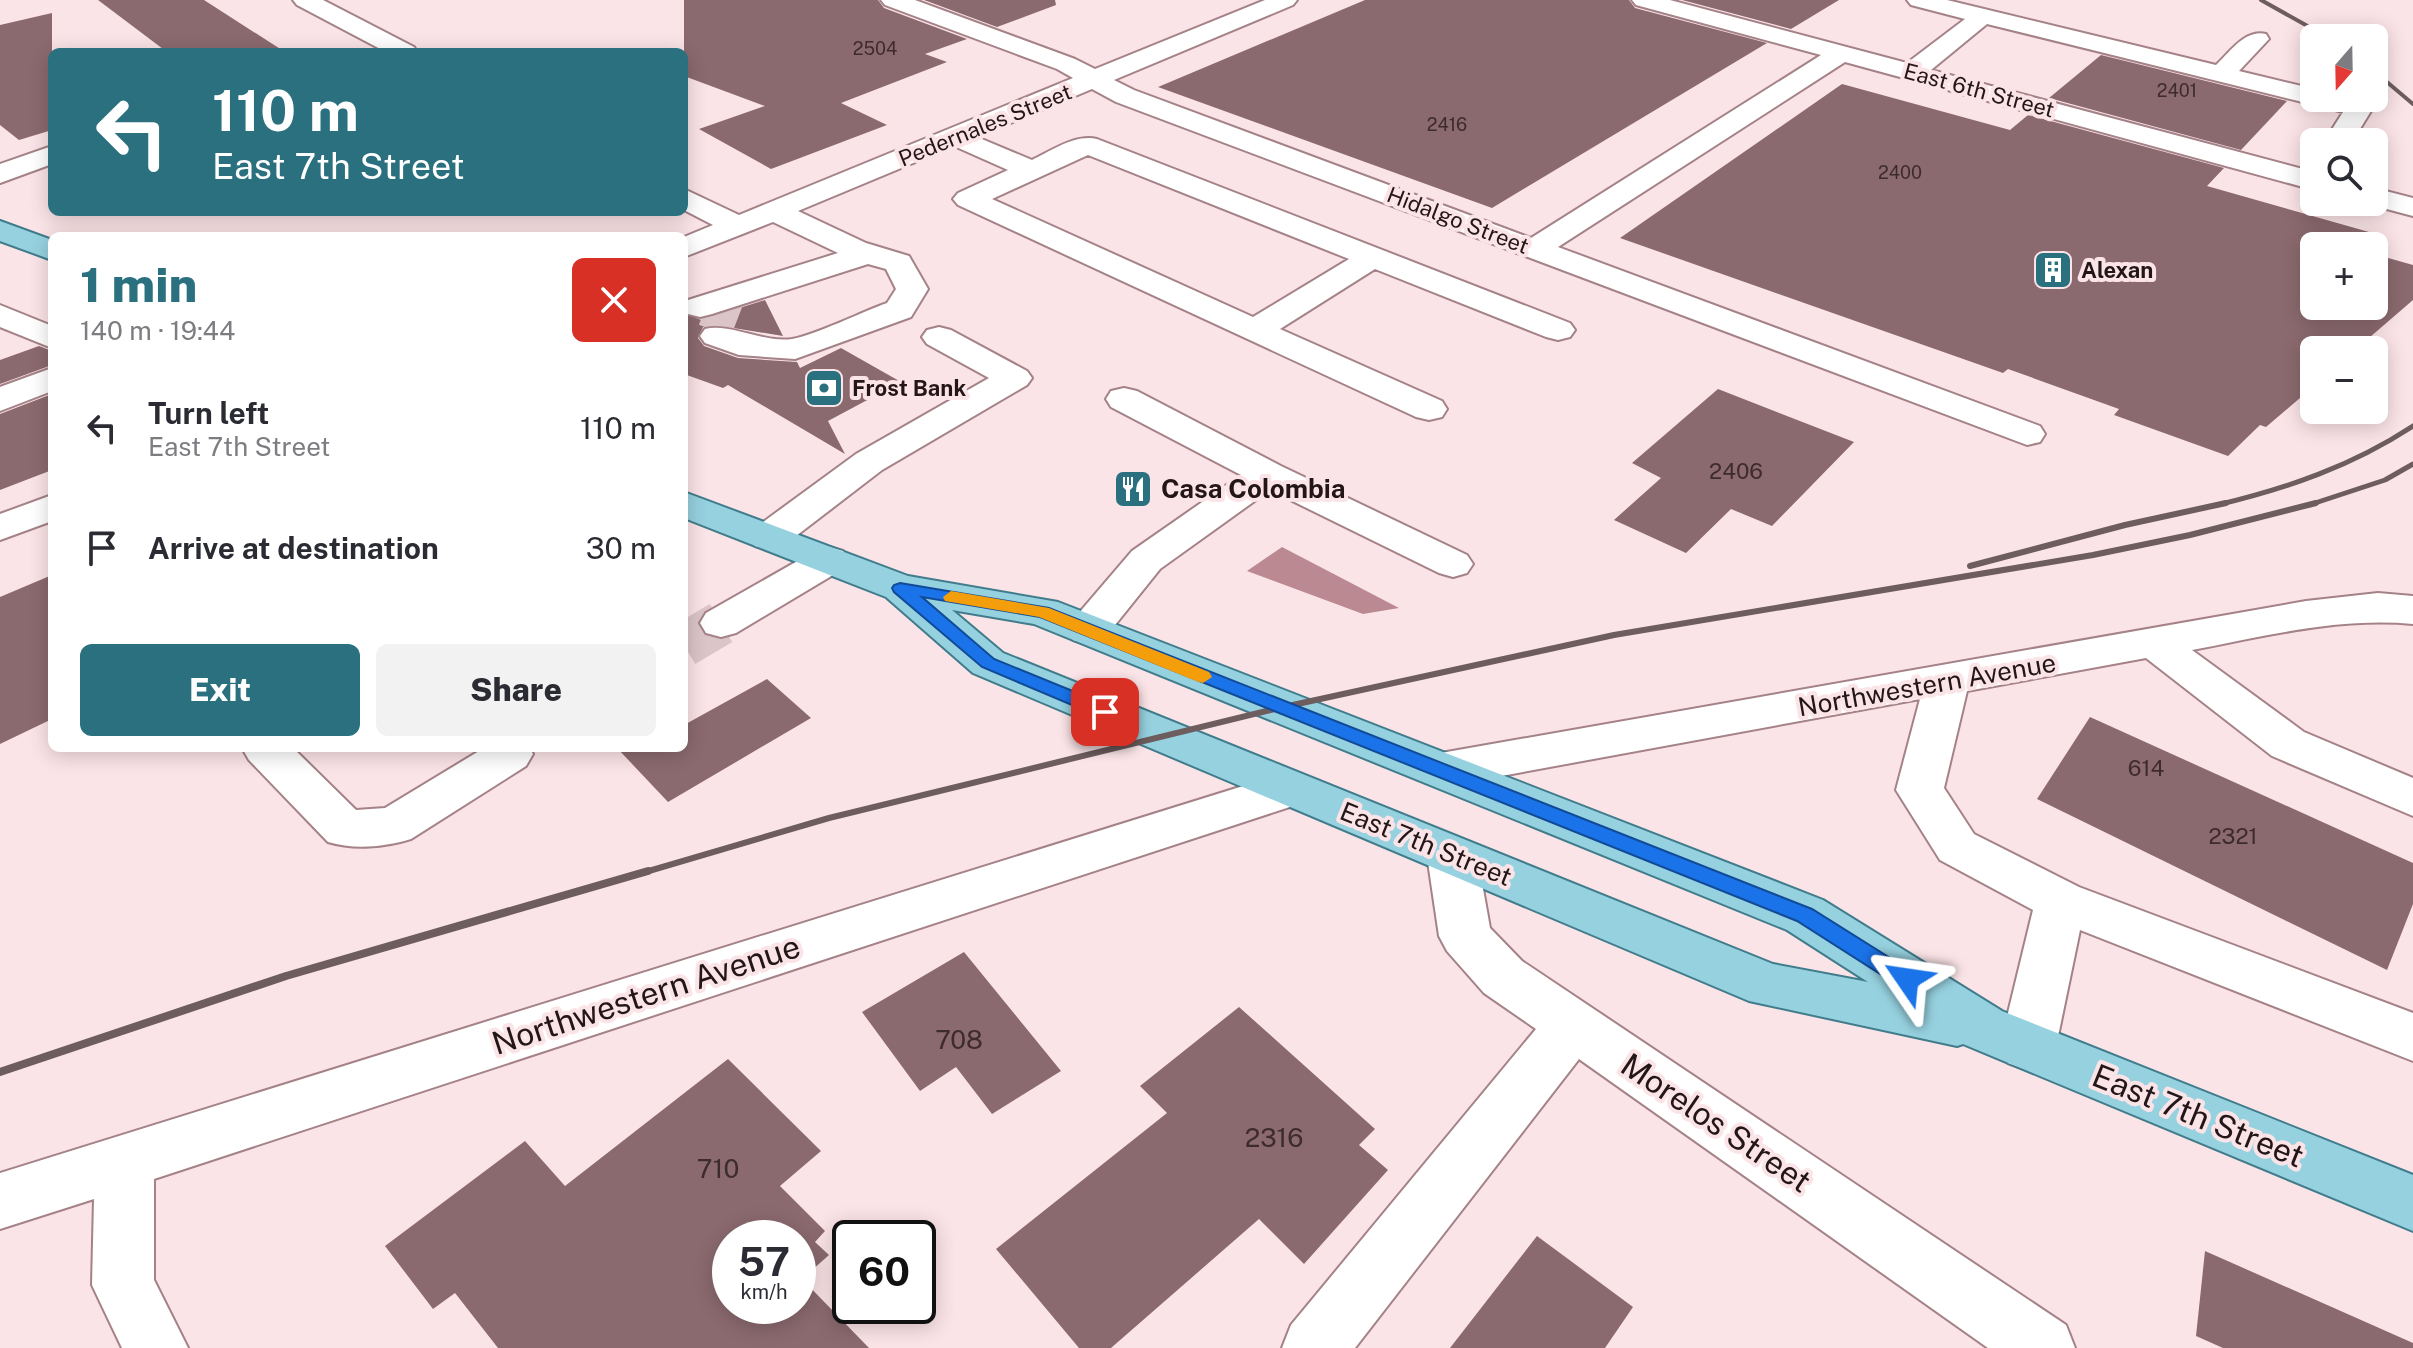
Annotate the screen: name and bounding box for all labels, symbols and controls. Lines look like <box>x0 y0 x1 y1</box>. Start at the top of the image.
north arrow <box>2300 24 2388 112</box>
map controls <box>2300 24 2388 424</box>
house number: 2504 <box>853 38 897 59</box>
street label: East 6th Street <box>1901 57 2057 123</box>
text: 110 m <box>212 78 359 144</box>
street label: Pedernales Street <box>895 78 1075 172</box>
icon: left <box>80 80 184 184</box>
house number: 2401 <box>2157 80 2197 101</box>
house number: 2416 <box>1427 114 1467 135</box>
button: search <box>2300 128 2388 216</box>
text: East 7th Street <box>212 145 465 187</box>
house number: 2400 <box>1878 162 1922 183</box>
street label: Hidalgo Street <box>1383 181 1533 259</box>
button: + <box>2300 232 2388 320</box>
building icon: Alexan <box>2032 249 2074 291</box>
text: 1 min <box>80 256 197 313</box>
place label: Alexan <box>2081 257 2153 283</box>
button: close <box>572 258 656 342</box>
text: 140 m · 19:44 <box>80 315 235 346</box>
button: − <box>2300 336 2388 424</box>
bank icon: Frost Bank <box>803 367 845 409</box>
place label: Frost Bank <box>852 375 966 401</box>
text: Turn left <box>148 395 269 431</box>
icon: left <box>80 406 124 450</box>
text: 110 m <box>580 410 656 446</box>
text: East 7th Street <box>148 431 330 462</box>
house number: 2406 <box>1709 458 1763 484</box>
restaurant icon: Casa Colombia <box>1112 468 1154 510</box>
place label: Casa Colombia <box>1161 473 1345 504</box>
icon: arrive <box>80 526 124 570</box>
text: Arrive at destination <box>148 530 439 566</box>
text: 30 m <box>586 530 656 566</box>
button: Exit <box>80 644 360 736</box>
button: Share <box>376 644 656 736</box>
street label: Northwestern Avenue <box>1796 647 2058 722</box>
pin <box>1071 678 1139 746</box>
icon: arrive <box>1083 690 1127 734</box>
house number: 614 <box>2128 755 2164 781</box>
street label: East 7th Street <box>1336 795 1517 892</box>
house number: 2321 <box>2208 823 2258 849</box>
street label: Northwestern Avenue <box>487 927 805 1062</box>
position arrow <box>1865 937 1949 1021</box>
house number: 708 <box>935 1024 983 1055</box>
street label: Morelos Street <box>1614 1046 1818 1200</box>
street label: East 7th Street <box>2087 1056 2309 1175</box>
house number: 2316 <box>1245 1122 1303 1153</box>
house number: 710 <box>697 1153 739 1184</box>
speed limit sign: 60 <box>832 1220 936 1324</box>
text: 57 <box>738 1238 790 1285</box>
text: km/h <box>740 1280 788 1304</box>

